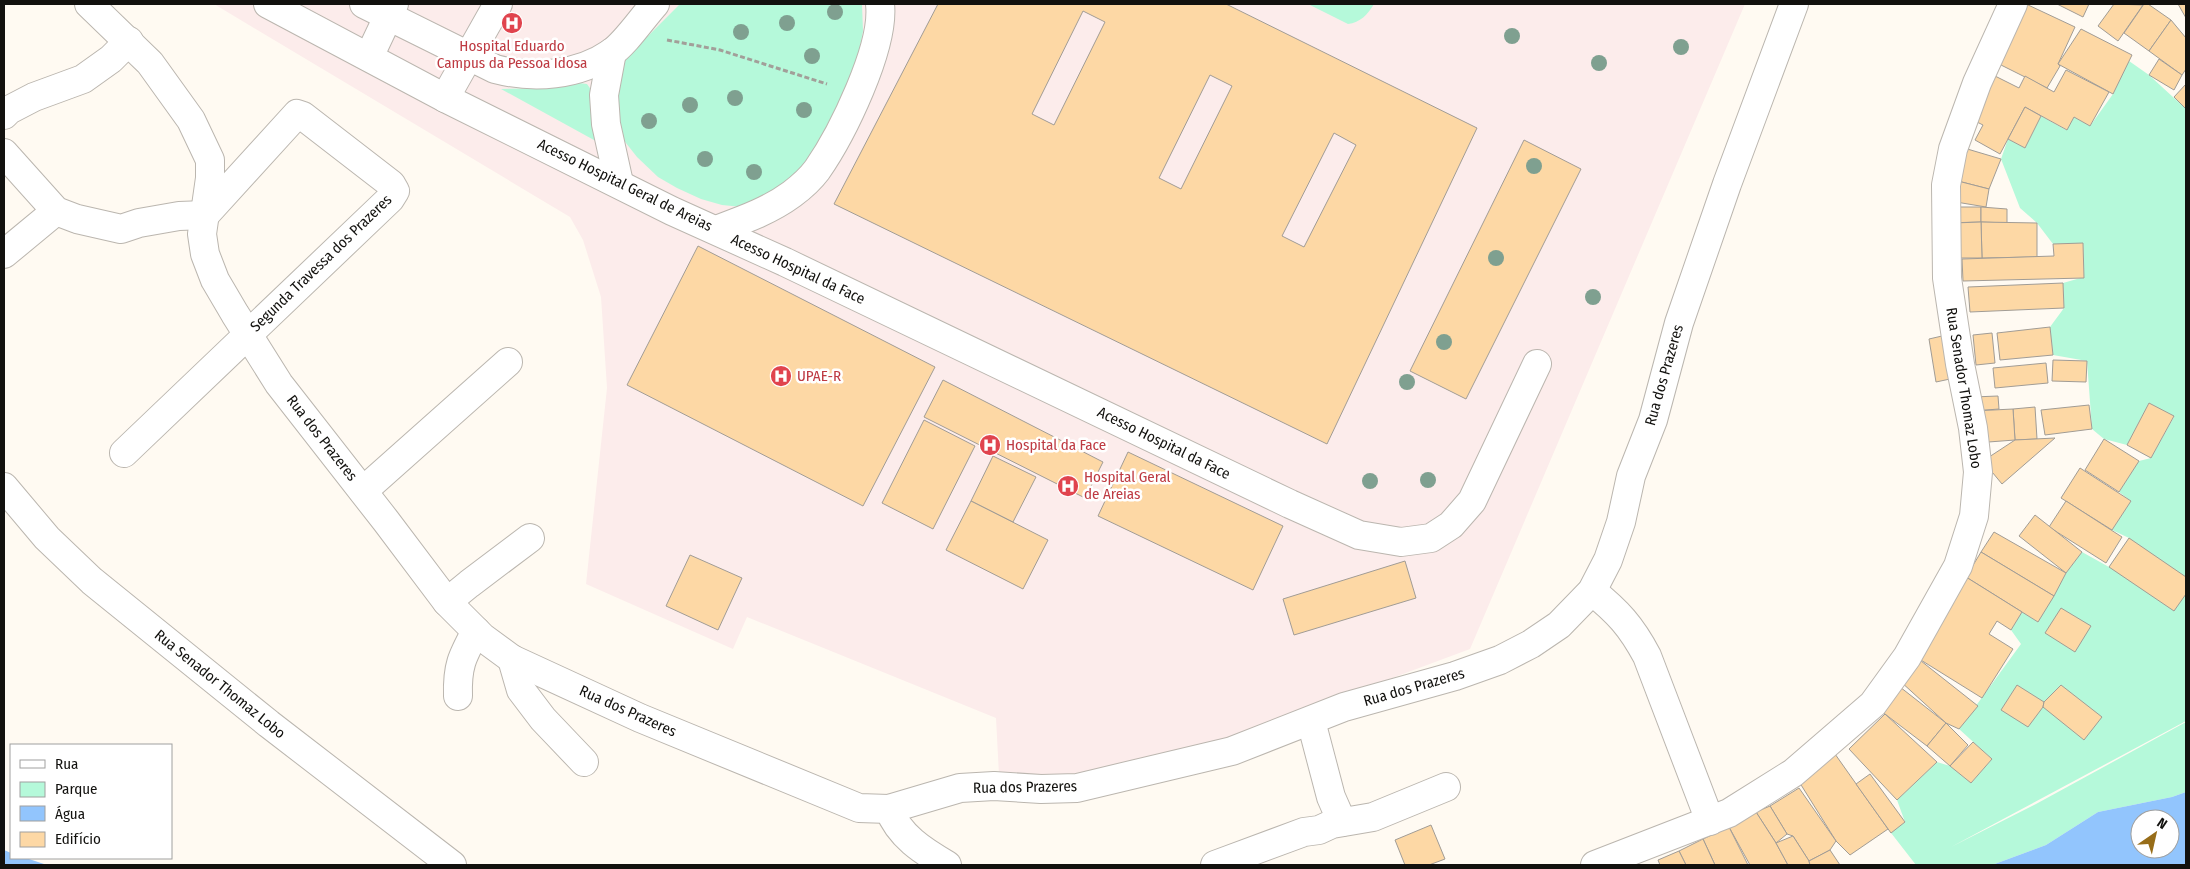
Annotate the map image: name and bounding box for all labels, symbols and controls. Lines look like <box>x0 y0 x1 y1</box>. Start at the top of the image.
hospital icon: Hospital Eduardo Campus da Pessoa Idosa <box>500 11 524 35</box>
place label: Hospital Eduardo Campus da Pessoa Idosa <box>437 37 587 72</box>
street label: Acesso Hospital Geral de Areias <box>535 135 715 235</box>
street label: Segunda Travessa dos Prazeres <box>247 191 395 335</box>
street label: Acesso Hospital da Face <box>728 230 868 308</box>
street label: Rua Senador Thomaz Lobo <box>1942 306 1986 470</box>
street label: Rua dos Prazeres <box>1641 322 1687 428</box>
hospital icon: UPAE-R <box>769 364 793 388</box>
place label: UPAE-R <box>797 367 841 385</box>
street label: Rua dos Prazeres <box>283 391 361 485</box>
street label: Acesso Hospital da Face <box>1095 403 1233 483</box>
hospital icon: Hospital da Face <box>978 433 1002 457</box>
place label: Hospital da Face <box>1006 436 1106 454</box>
place label: Hospital Geral de Areias <box>1084 468 1171 503</box>
hospital icon: Hospital Geral de Areias <box>1056 474 1080 498</box>
street label: Rua Senador Thomaz Lobo <box>151 626 289 742</box>
street label: Rua dos Prazeres <box>1361 664 1467 710</box>
street label: Rua dos Prazeres <box>577 682 679 740</box>
legend <box>10 744 172 859</box>
text: Rua <box>55 755 78 773</box>
street label: Rua dos Prazeres <box>973 777 1077 797</box>
text: Parque <box>55 780 98 798</box>
text: Água <box>55 805 85 823</box>
north arrow <box>2130 809 2180 859</box>
text: N <box>2154 814 2170 833</box>
text: Edifício <box>55 830 101 848</box>

